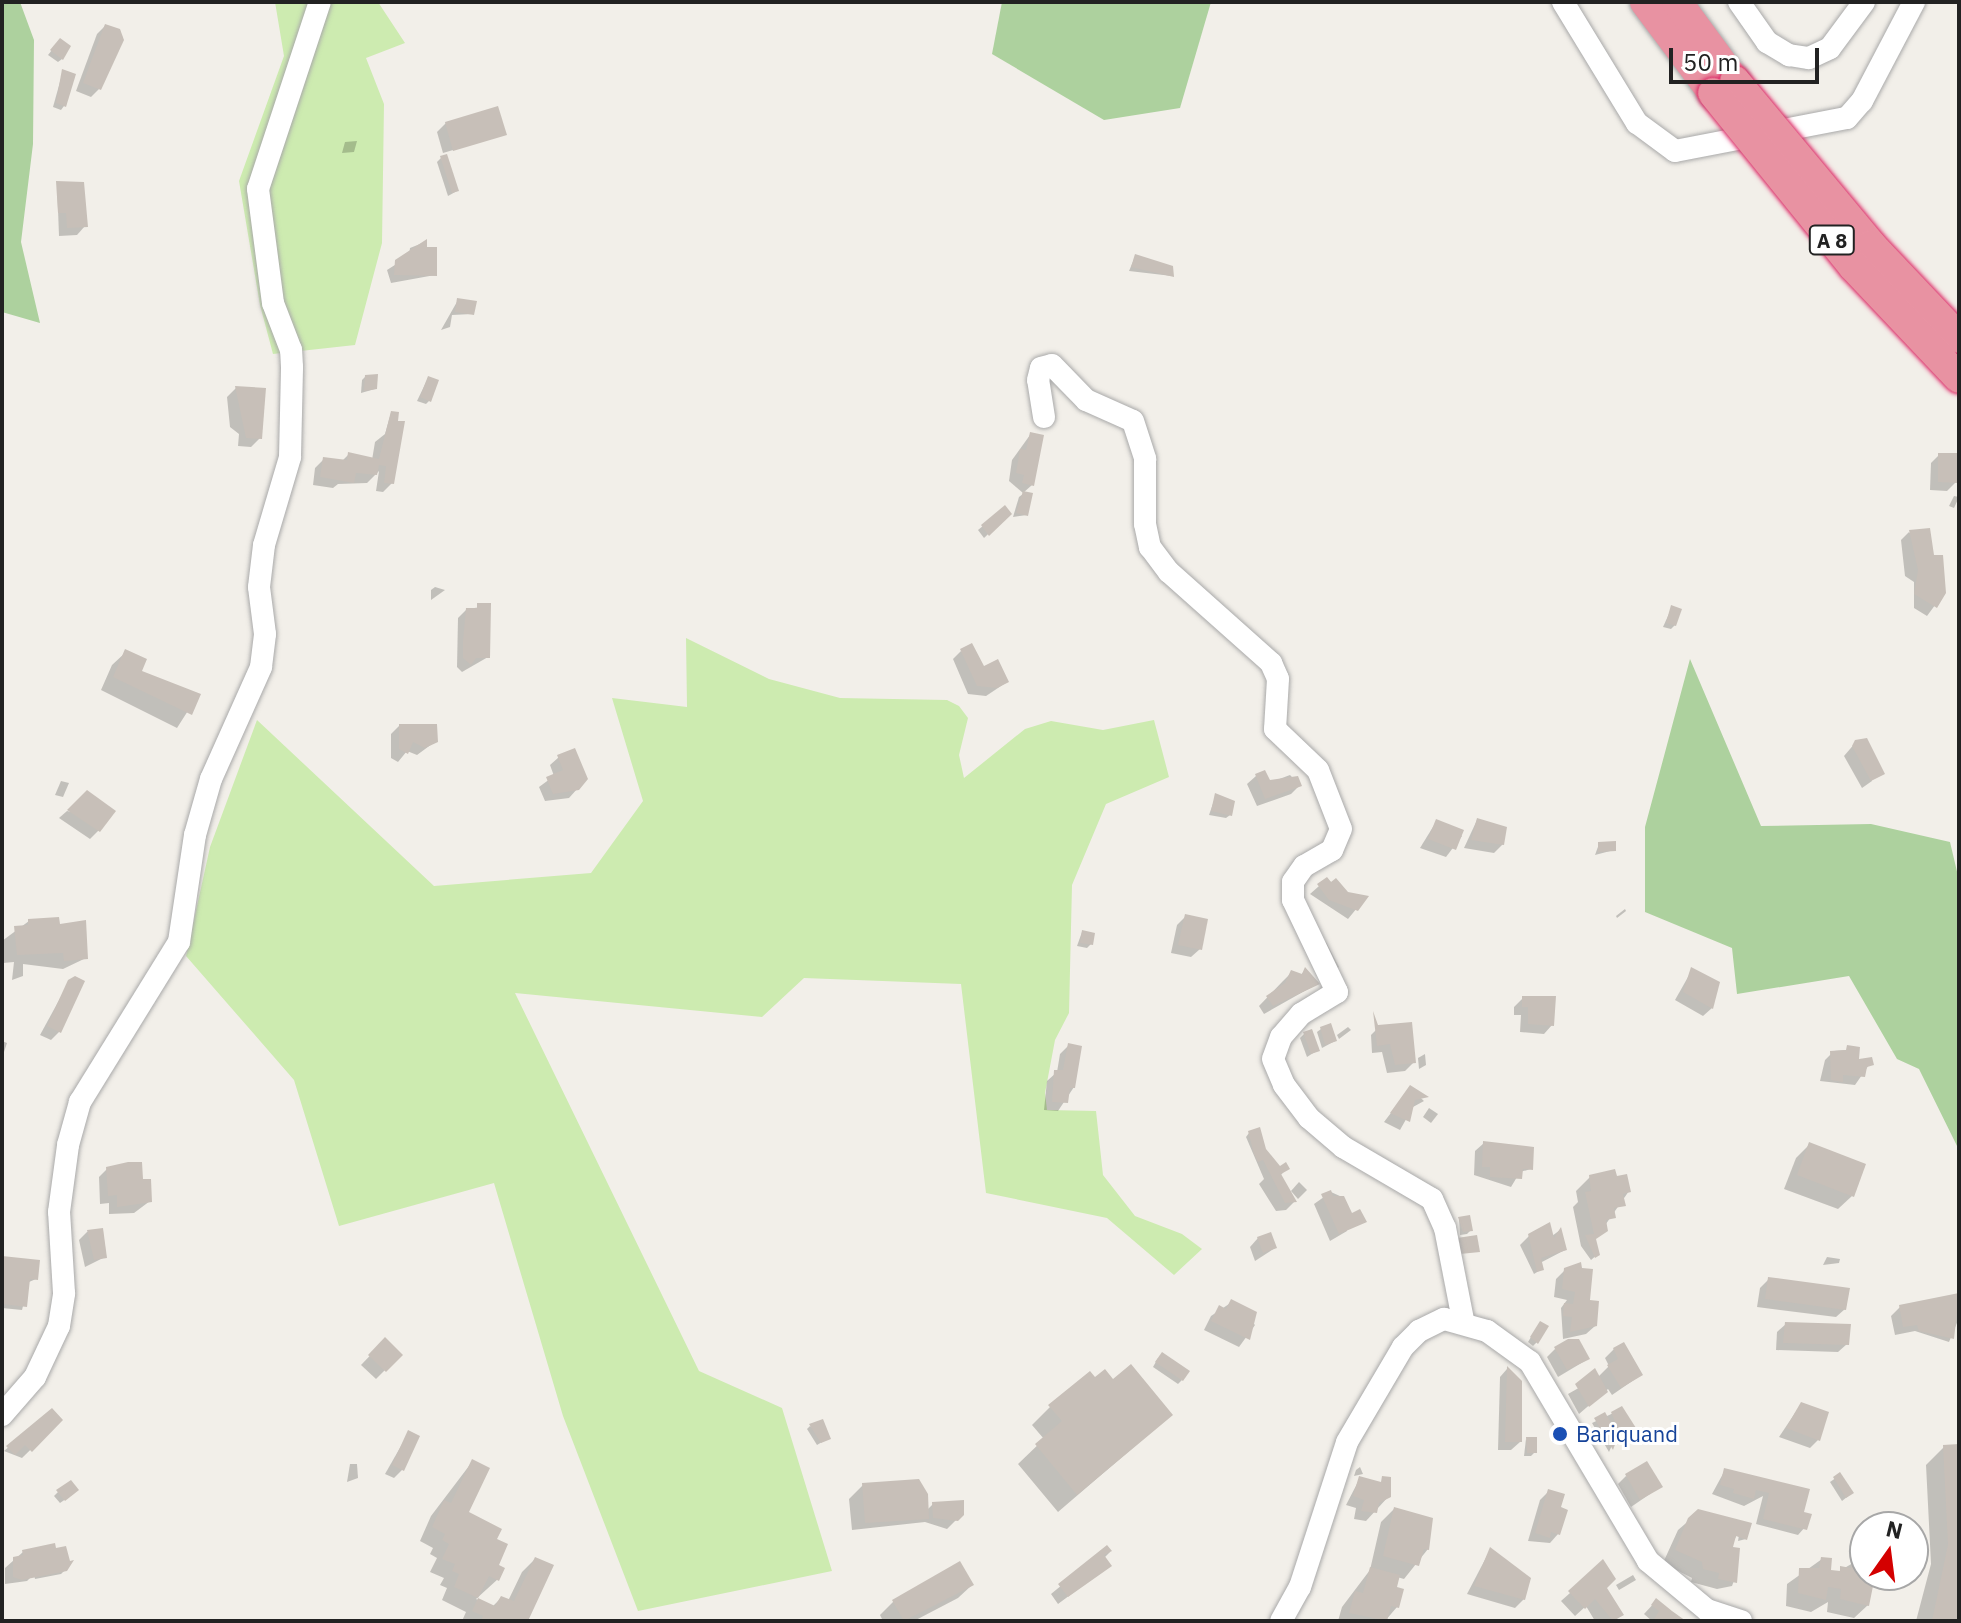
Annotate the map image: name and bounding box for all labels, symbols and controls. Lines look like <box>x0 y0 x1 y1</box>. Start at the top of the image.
scale bar <box>1673 32 1823 82</box>
text: 50 m <box>1683 46 1738 78</box>
road number: A 8 <box>1808 224 1856 256</box>
place label: Bariquand <box>1576 1421 1678 1447</box>
marker: Bariquand <box>1551 1425 1569 1443</box>
north arrow <box>1849 1511 1929 1591</box>
text: N <box>1883 1513 1906 1545</box>

